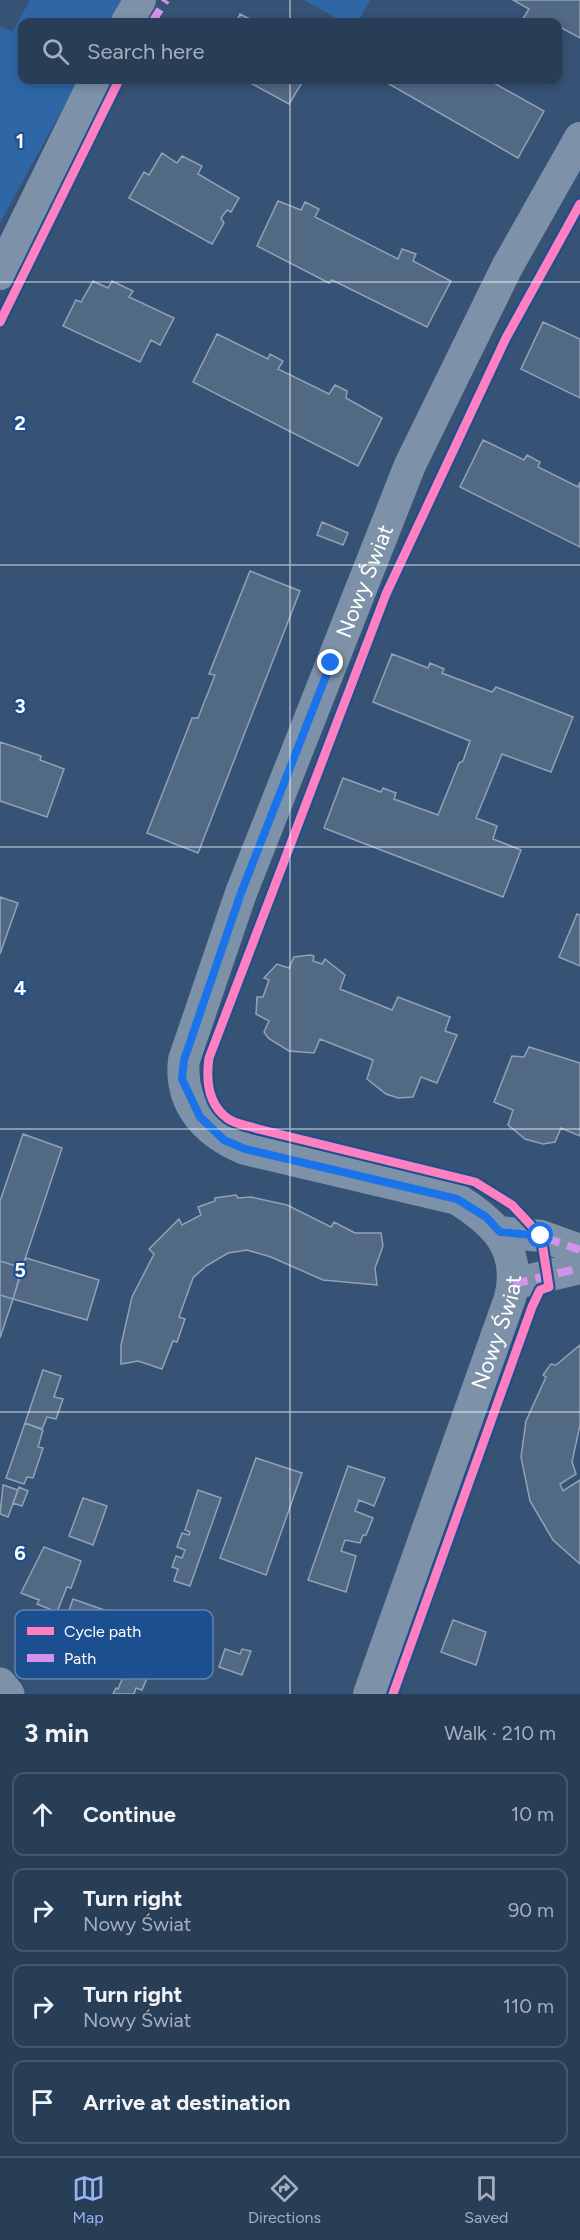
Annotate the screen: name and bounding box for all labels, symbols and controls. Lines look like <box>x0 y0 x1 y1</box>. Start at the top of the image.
search box <box>18 18 562 84</box>
icon: search <box>39 35 72 68</box>
text: Search here <box>87 38 205 65</box>
text: 1 <box>16 129 24 153</box>
text: 2 <box>14 411 26 435</box>
street label: Nowy Świat <box>330 521 399 642</box>
route end <box>317 649 343 675</box>
text: 3 <box>14 694 26 718</box>
text: 4 <box>14 976 27 1000</box>
route start <box>527 1222 553 1248</box>
text: 5 <box>14 1258 26 1282</box>
street label: Nowy Świat <box>466 1274 527 1393</box>
text: 6 <box>14 1541 26 1565</box>
legend <box>15 1610 213 1679</box>
text: Cycle path <box>64 1622 141 1641</box>
text: Path <box>64 1649 96 1668</box>
text: 3 min <box>24 1717 89 1749</box>
text: Walk · 210 m <box>444 1721 556 1745</box>
icon: ahead <box>26 1798 59 1831</box>
text: Continue <box>83 1801 176 1828</box>
text: 10 m <box>511 1802 554 1826</box>
text: Turn right <box>83 1885 182 1912</box>
icon: right <box>26 1894 59 1927</box>
text: 90 m <box>508 1898 554 1922</box>
text: Nowy Świat <box>83 1912 191 1936</box>
text: Turn right <box>83 1981 182 2008</box>
icon: right <box>26 1990 59 2023</box>
text: 110 m <box>503 1994 554 2018</box>
text: Nowy Świat <box>83 2008 191 2032</box>
icon: arrive <box>26 2086 59 2119</box>
text: Arrive at destination <box>83 2089 291 2116</box>
tab: Map <box>72 2172 105 2227</box>
tab: Directions <box>248 2172 321 2227</box>
tab: Saved <box>464 2172 508 2227</box>

